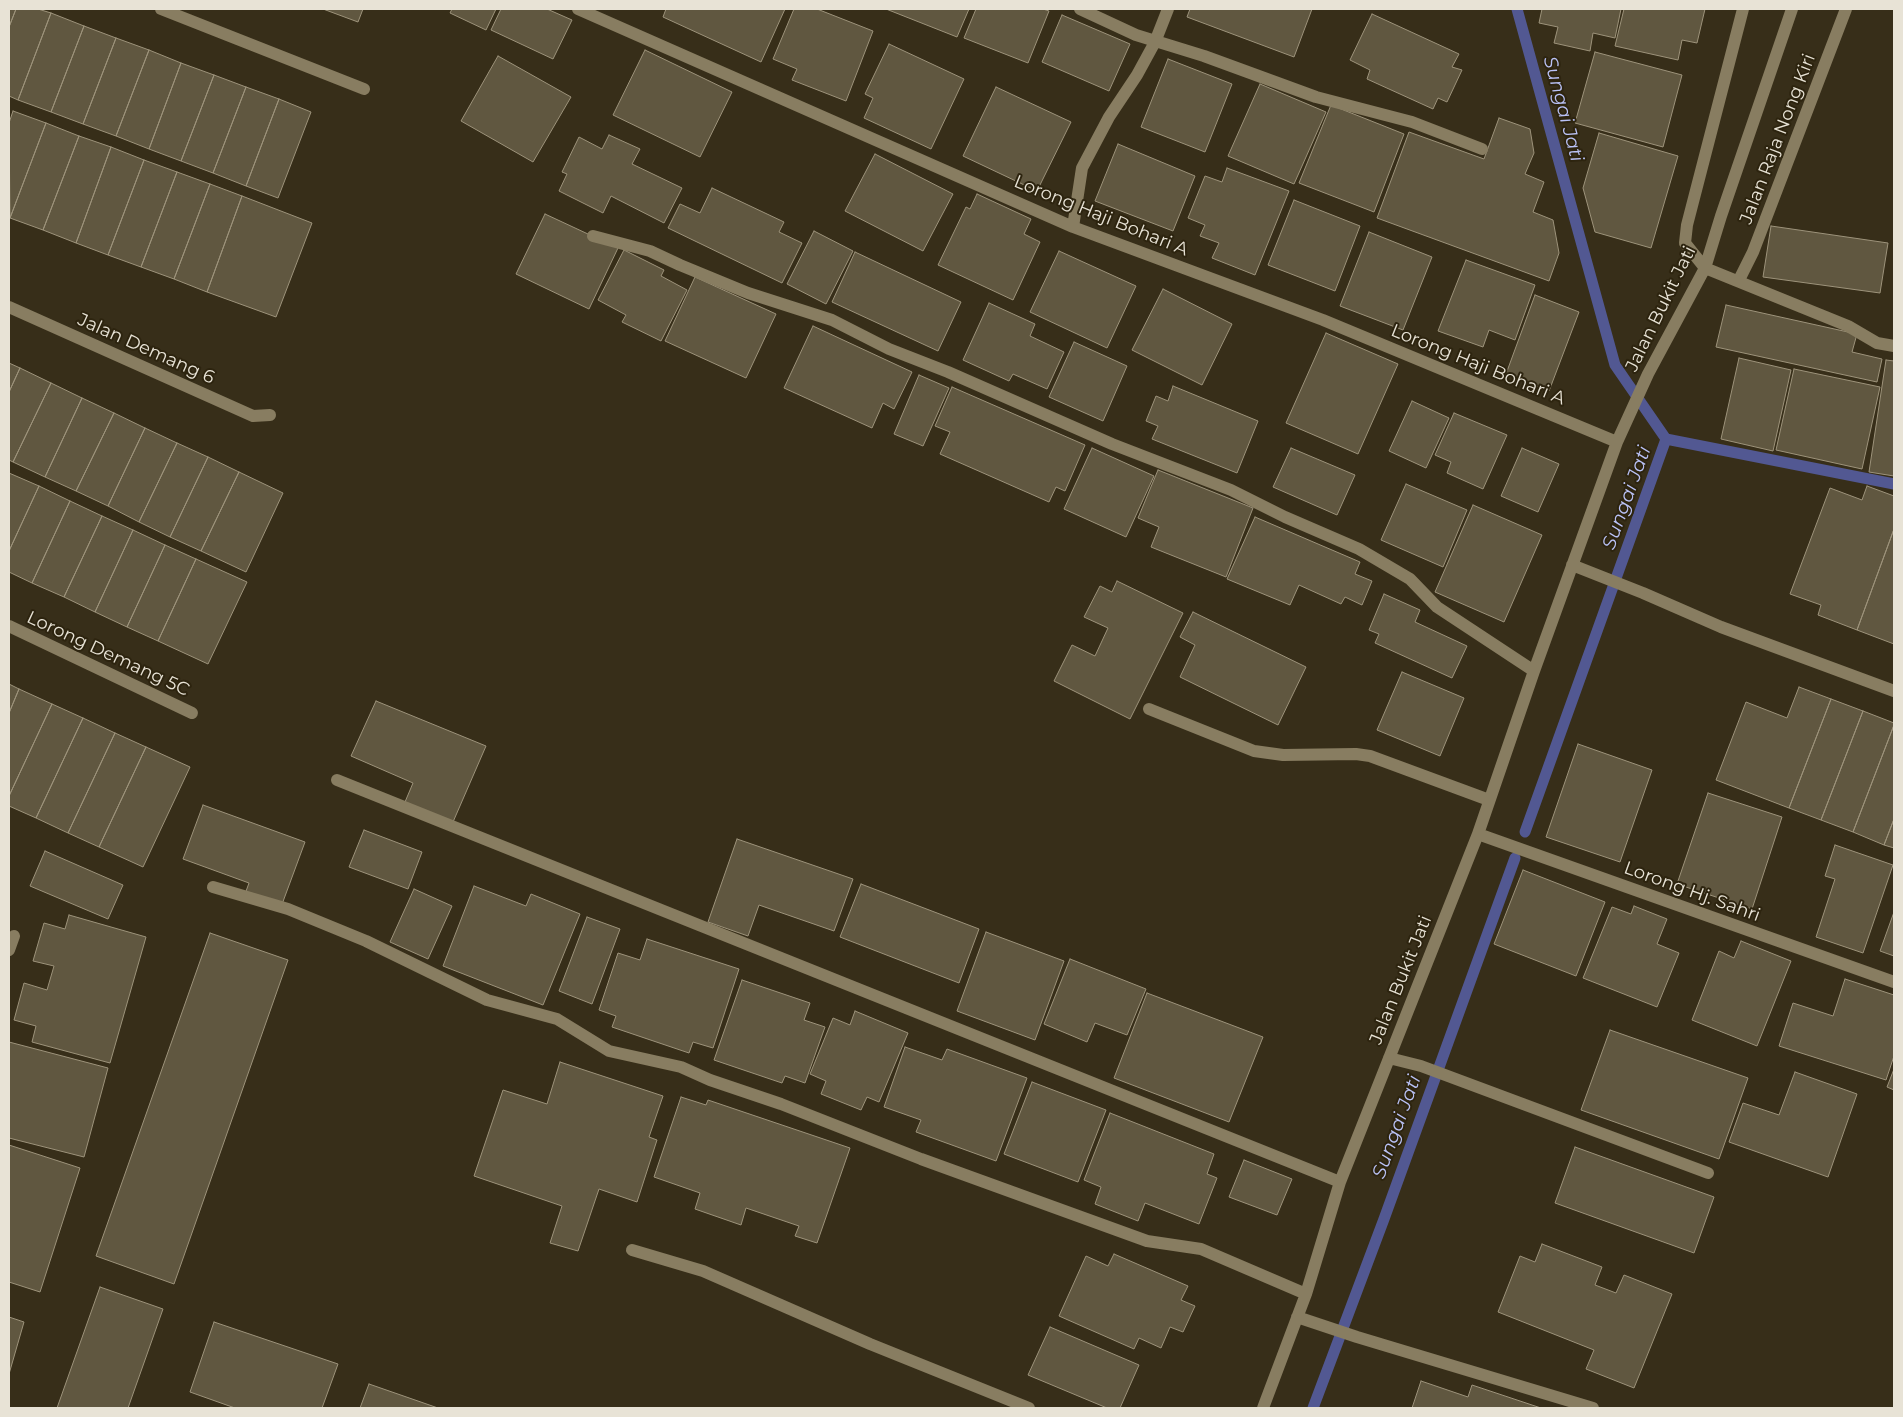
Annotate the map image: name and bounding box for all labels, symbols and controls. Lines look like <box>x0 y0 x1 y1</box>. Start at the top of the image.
street label: Jalan Raja Nong Kiri <box>1736 51 1820 227</box>
water label: Sungai Jati <box>1538 54 1588 164</box>
street label: Lorong Haji Bohari A <box>1011 171 1191 261</box>
street label: Jalan Bukit Jati <box>1621 243 1701 375</box>
street label: Jalan Demang 6 <box>74 309 218 389</box>
street label: Lorong Haji Bohari A <box>1388 320 1568 410</box>
water label: Sungai Jati <box>1598 443 1656 553</box>
street label: Lorong Demang 5C <box>23 607 193 701</box>
street label: Lorong Hj. Sahri <box>1621 857 1763 927</box>
street label: Jalan Bukit Jati <box>1365 912 1437 1048</box>
water label: Sungai Jati <box>1368 1072 1426 1182</box>

